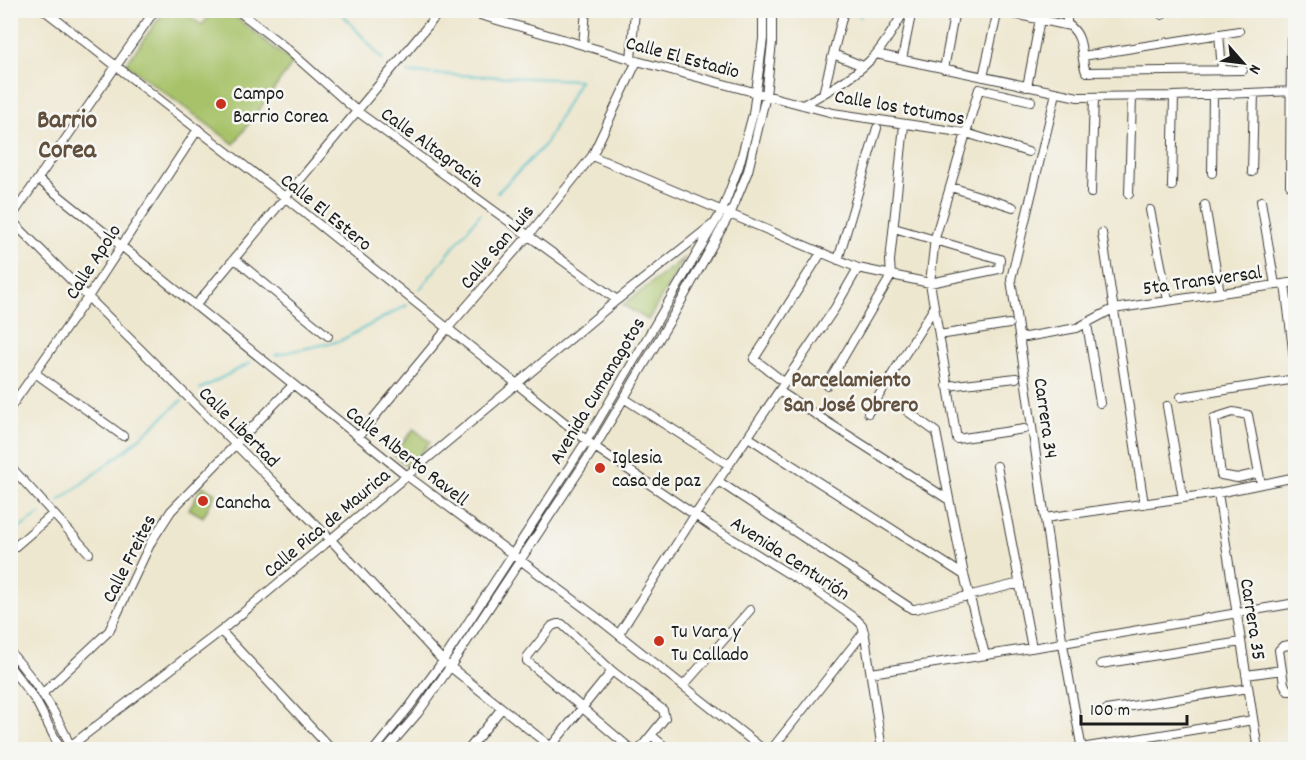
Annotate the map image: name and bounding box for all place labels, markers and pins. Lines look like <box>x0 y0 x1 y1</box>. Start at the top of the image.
place label: Campo Barrio Corea <box>233 81 329 132</box>
marker: Campo Barrio Corea <box>214 97 228 111</box>
place label: Iglesia casa de paz <box>612 445 701 496</box>
marker: Iglesia casa de paz <box>593 461 607 475</box>
place label: Cancha <box>215 490 271 518</box>
marker: Cancha <box>196 494 210 508</box>
place label: Tu Vara y Tu Callado <box>671 619 749 670</box>
marker: Tu Vara y Tu Callado <box>652 634 666 648</box>

